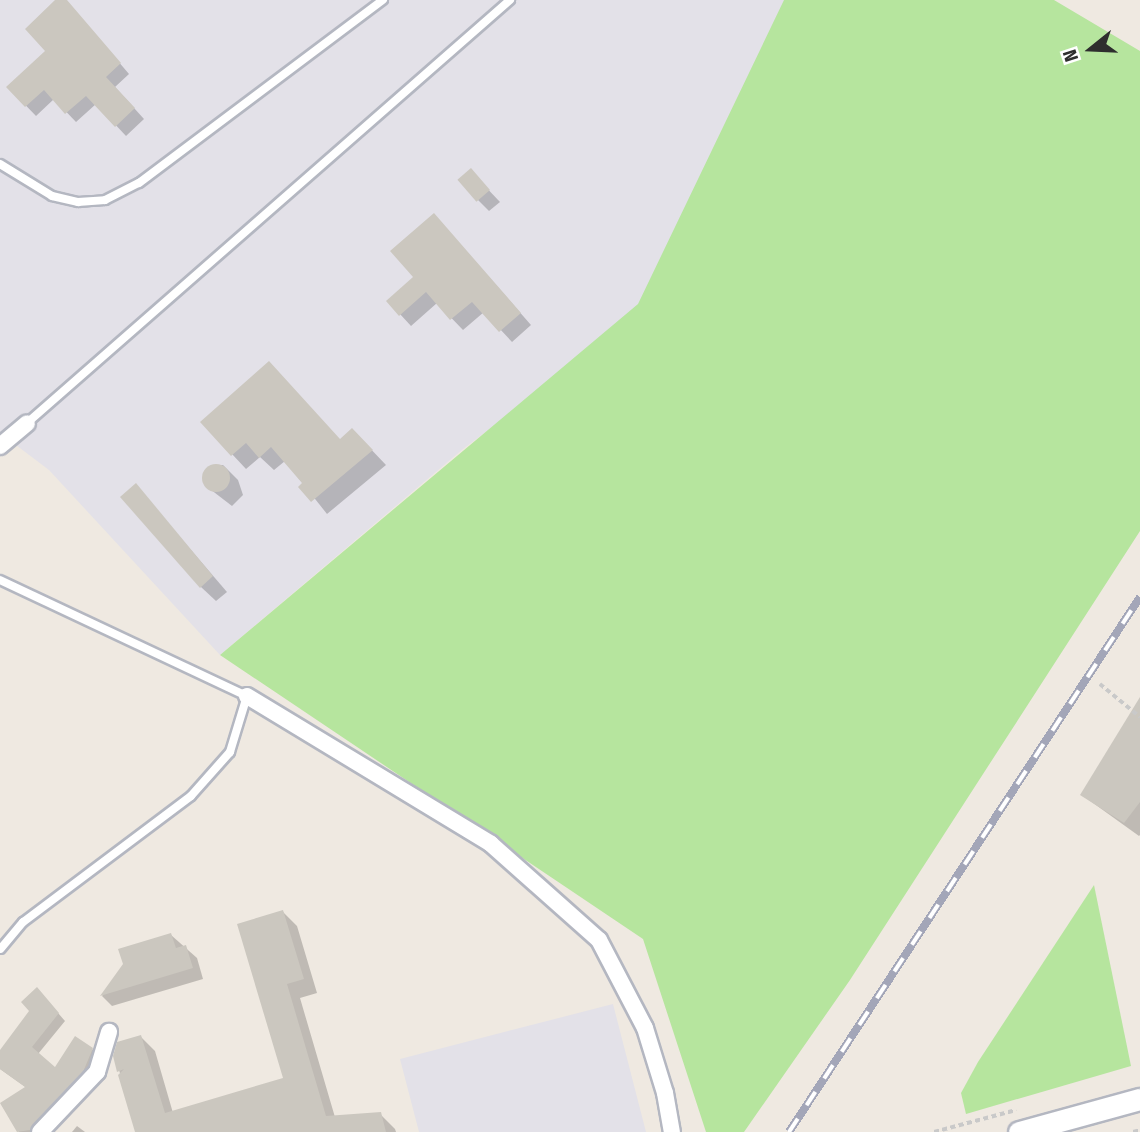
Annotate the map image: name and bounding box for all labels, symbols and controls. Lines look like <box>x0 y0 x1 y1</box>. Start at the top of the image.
north arrow <box>1056 14 1126 84</box>
text: N <box>1058 47 1083 65</box>

